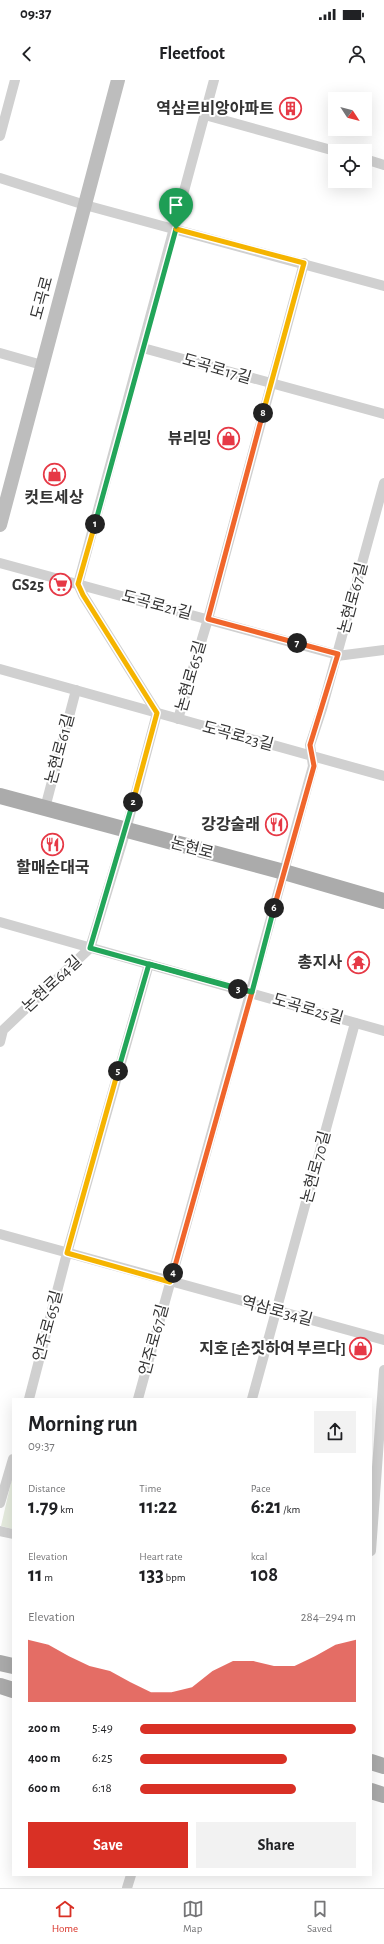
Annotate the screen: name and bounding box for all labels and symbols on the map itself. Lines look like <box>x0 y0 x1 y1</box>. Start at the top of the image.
north arrow <box>328 92 372 136</box>
building icon: 역삼르비앙아파트 <box>277 96 303 122</box>
place label: 역삼르비앙아파트 <box>156 100 274 117</box>
pin <box>159 188 193 229</box>
street label: 도곡로 <box>29 274 56 321</box>
street label: 도곡로17길 <box>181 352 253 386</box>
pin: 8 <box>253 403 273 423</box>
shop icon: 뷰리밍 <box>215 426 241 452</box>
place label: 뷰리밍 <box>168 430 212 447</box>
shop icon: 컷트세상 <box>41 462 67 488</box>
place label: 컷트세상 <box>25 489 84 506</box>
pin: 1 <box>85 514 105 534</box>
street label: 논현로67길 <box>335 560 370 635</box>
supermarket icon: GS25 <box>47 572 73 598</box>
place label: GS25 <box>12 577 44 593</box>
street label: 도곡로21길 <box>120 588 194 622</box>
pin: 7 <box>287 633 307 653</box>
street label: 논현로65길 <box>172 638 209 713</box>
street label: 논현로61길 <box>42 712 77 786</box>
street label: 도곡로23길 <box>201 719 275 753</box>
pin: 2 <box>123 792 143 812</box>
restaurant icon: 강강술래 <box>263 812 289 838</box>
place label: 강강술래 <box>201 816 260 833</box>
restaurant icon: 할매순대국 <box>40 831 66 857</box>
street label: 논현로 <box>169 834 216 862</box>
place label: 할매순대국 <box>16 858 90 876</box>
pin: 6 <box>264 898 284 918</box>
temple icon: 총지사 <box>345 950 371 976</box>
street label: 논현로64길 <box>19 952 85 1015</box>
place label: 총지사 <box>298 954 342 971</box>
pin: 3 <box>228 979 248 999</box>
street label: 도곡로25길 <box>271 991 345 1027</box>
pin: 5 <box>108 1061 128 1081</box>
street label: 논현로70길 <box>298 1129 333 1205</box>
pin: 4 <box>163 1263 183 1283</box>
street label: 언주로65길 <box>31 1289 65 1363</box>
street label: 역삼로34길 <box>240 1294 314 1328</box>
street label: 언주로67길 <box>137 1303 171 1377</box>
shop icon: 지호 [손짓하여 부르다] <box>348 1336 374 1362</box>
place label: 지호 [손짓하여 부르다] <box>199 1340 346 1357</box>

